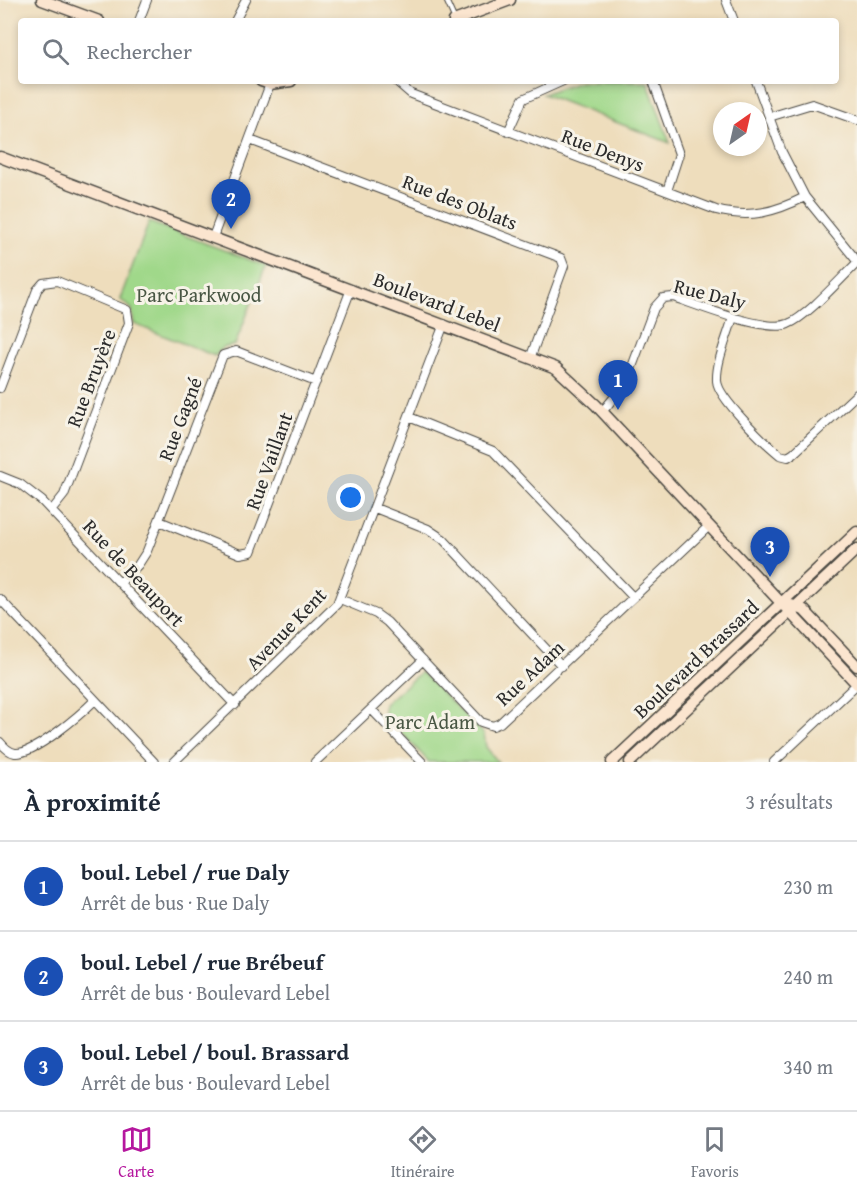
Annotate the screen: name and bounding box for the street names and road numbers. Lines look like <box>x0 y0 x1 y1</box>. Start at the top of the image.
street label: Rue Denys <box>557 120 649 179</box>
street label: Rue des Oblats <box>398 166 522 237</box>
street label: Boulevard Lebel <box>369 264 505 339</box>
street label: Rue Daly <box>671 271 749 316</box>
street label: Rue Bruyère <box>59 324 123 431</box>
street label: Rue Gagné <box>150 373 209 465</box>
street label: Rue Vaillant <box>237 408 300 514</box>
street label: Rue de Beauport <box>77 512 192 633</box>
street label: Avenue Kent <box>239 581 333 677</box>
street label: Boulevard Brassard <box>626 592 765 725</box>
street label: Rue Adam <box>489 633 571 712</box>

